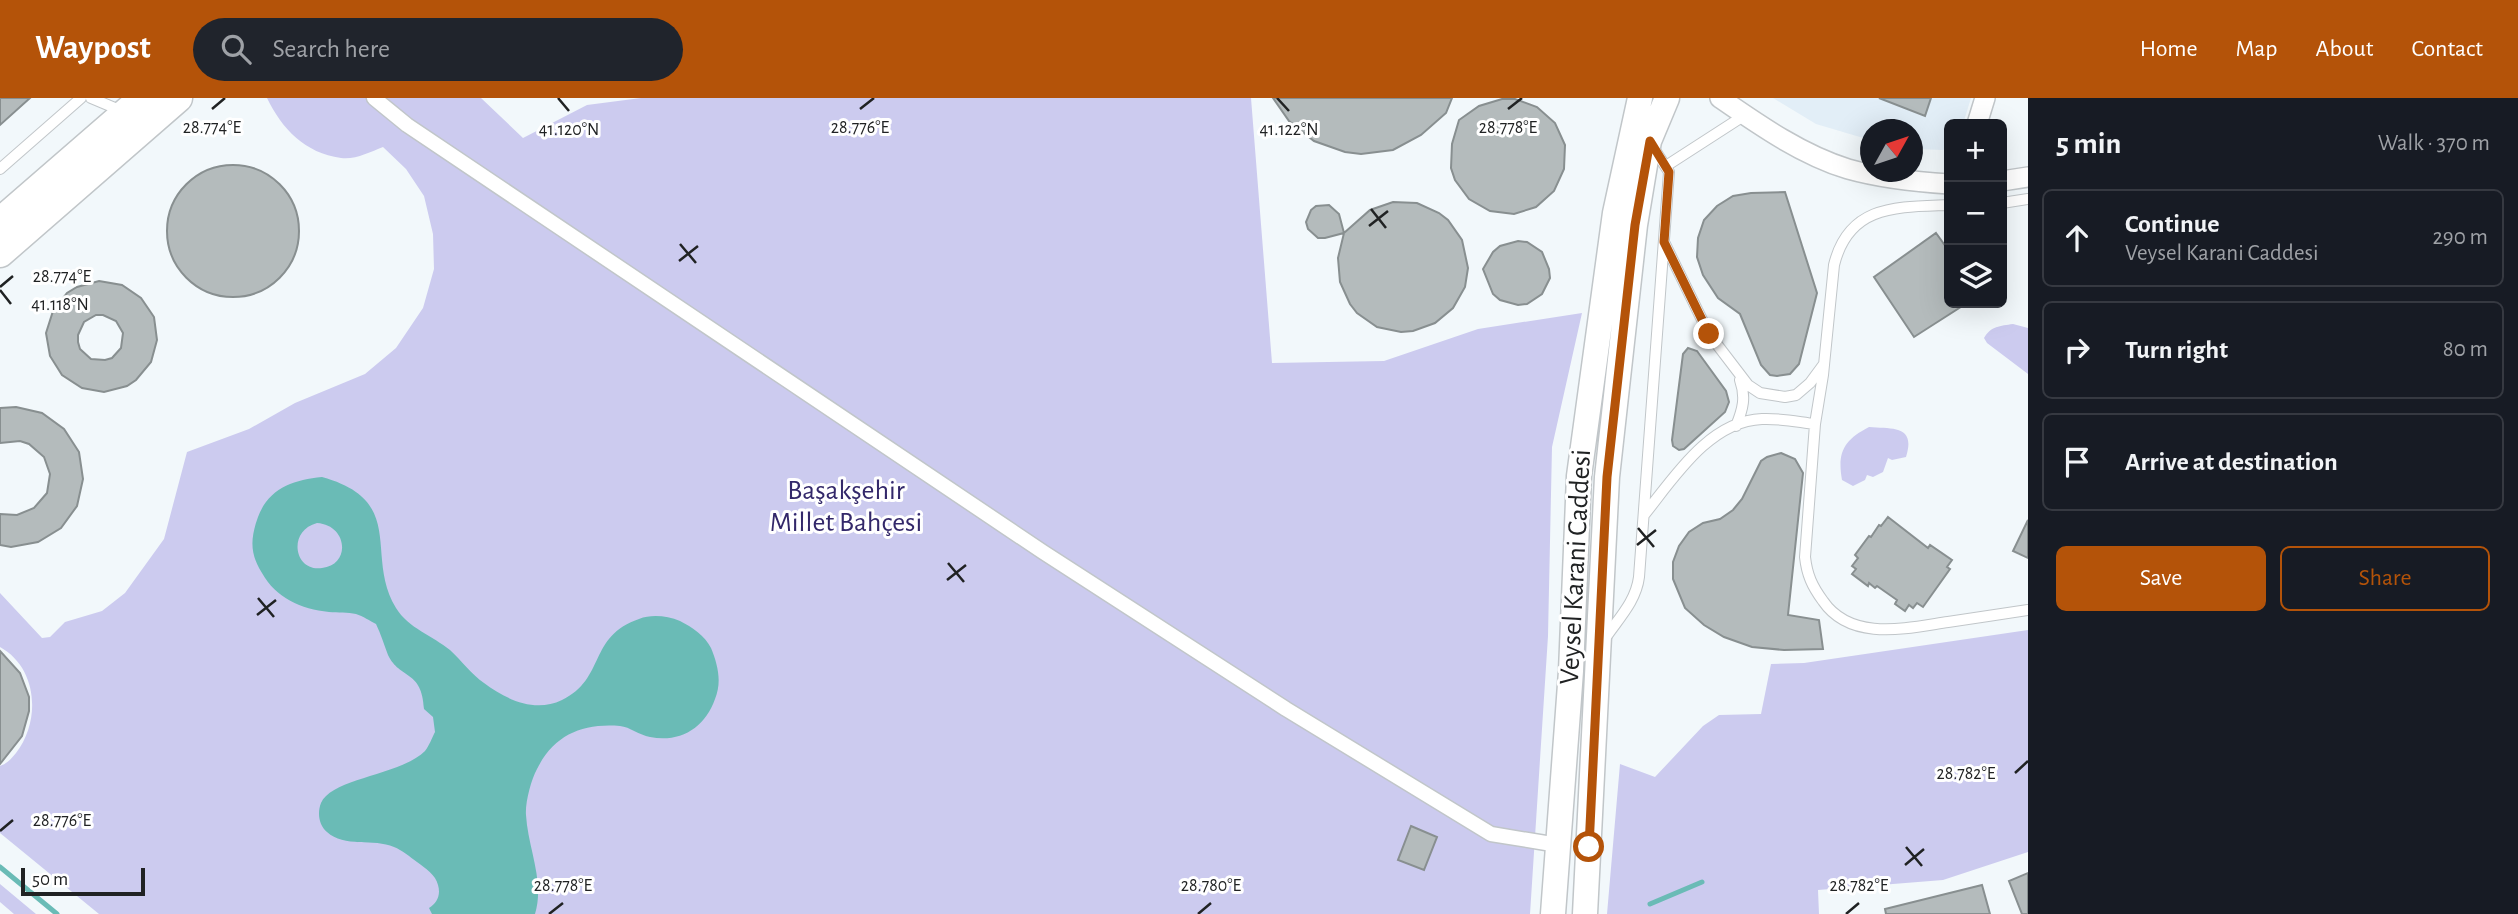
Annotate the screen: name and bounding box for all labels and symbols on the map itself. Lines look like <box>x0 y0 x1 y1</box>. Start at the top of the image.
text: 28.774°E <box>183 119 242 137</box>
text: 28.776°E <box>831 119 889 137</box>
text: 28.778°E <box>1479 119 1537 137</box>
north arrow <box>1860 119 1923 182</box>
text: 41.120°N <box>539 121 599 139</box>
text: 41.122°N <box>1259 121 1319 139</box>
text: 28.774°E <box>33 268 92 286</box>
text: 41.118°N <box>31 296 89 314</box>
route end <box>1693 318 1724 349</box>
street label: Veysel Karani Caddesi <box>1556 449 1596 685</box>
park label: Başakşehir Millet Bahçesi <box>770 477 922 537</box>
text: 28.782°E <box>1936 765 1996 783</box>
text: 28.776°E <box>33 812 91 830</box>
route start <box>1573 831 1604 862</box>
scale bar <box>21 865 145 897</box>
text: 28.778°E <box>534 877 592 895</box>
text: 28.780°E <box>1181 877 1241 895</box>
text: 28.782°E <box>1829 877 1889 895</box>

